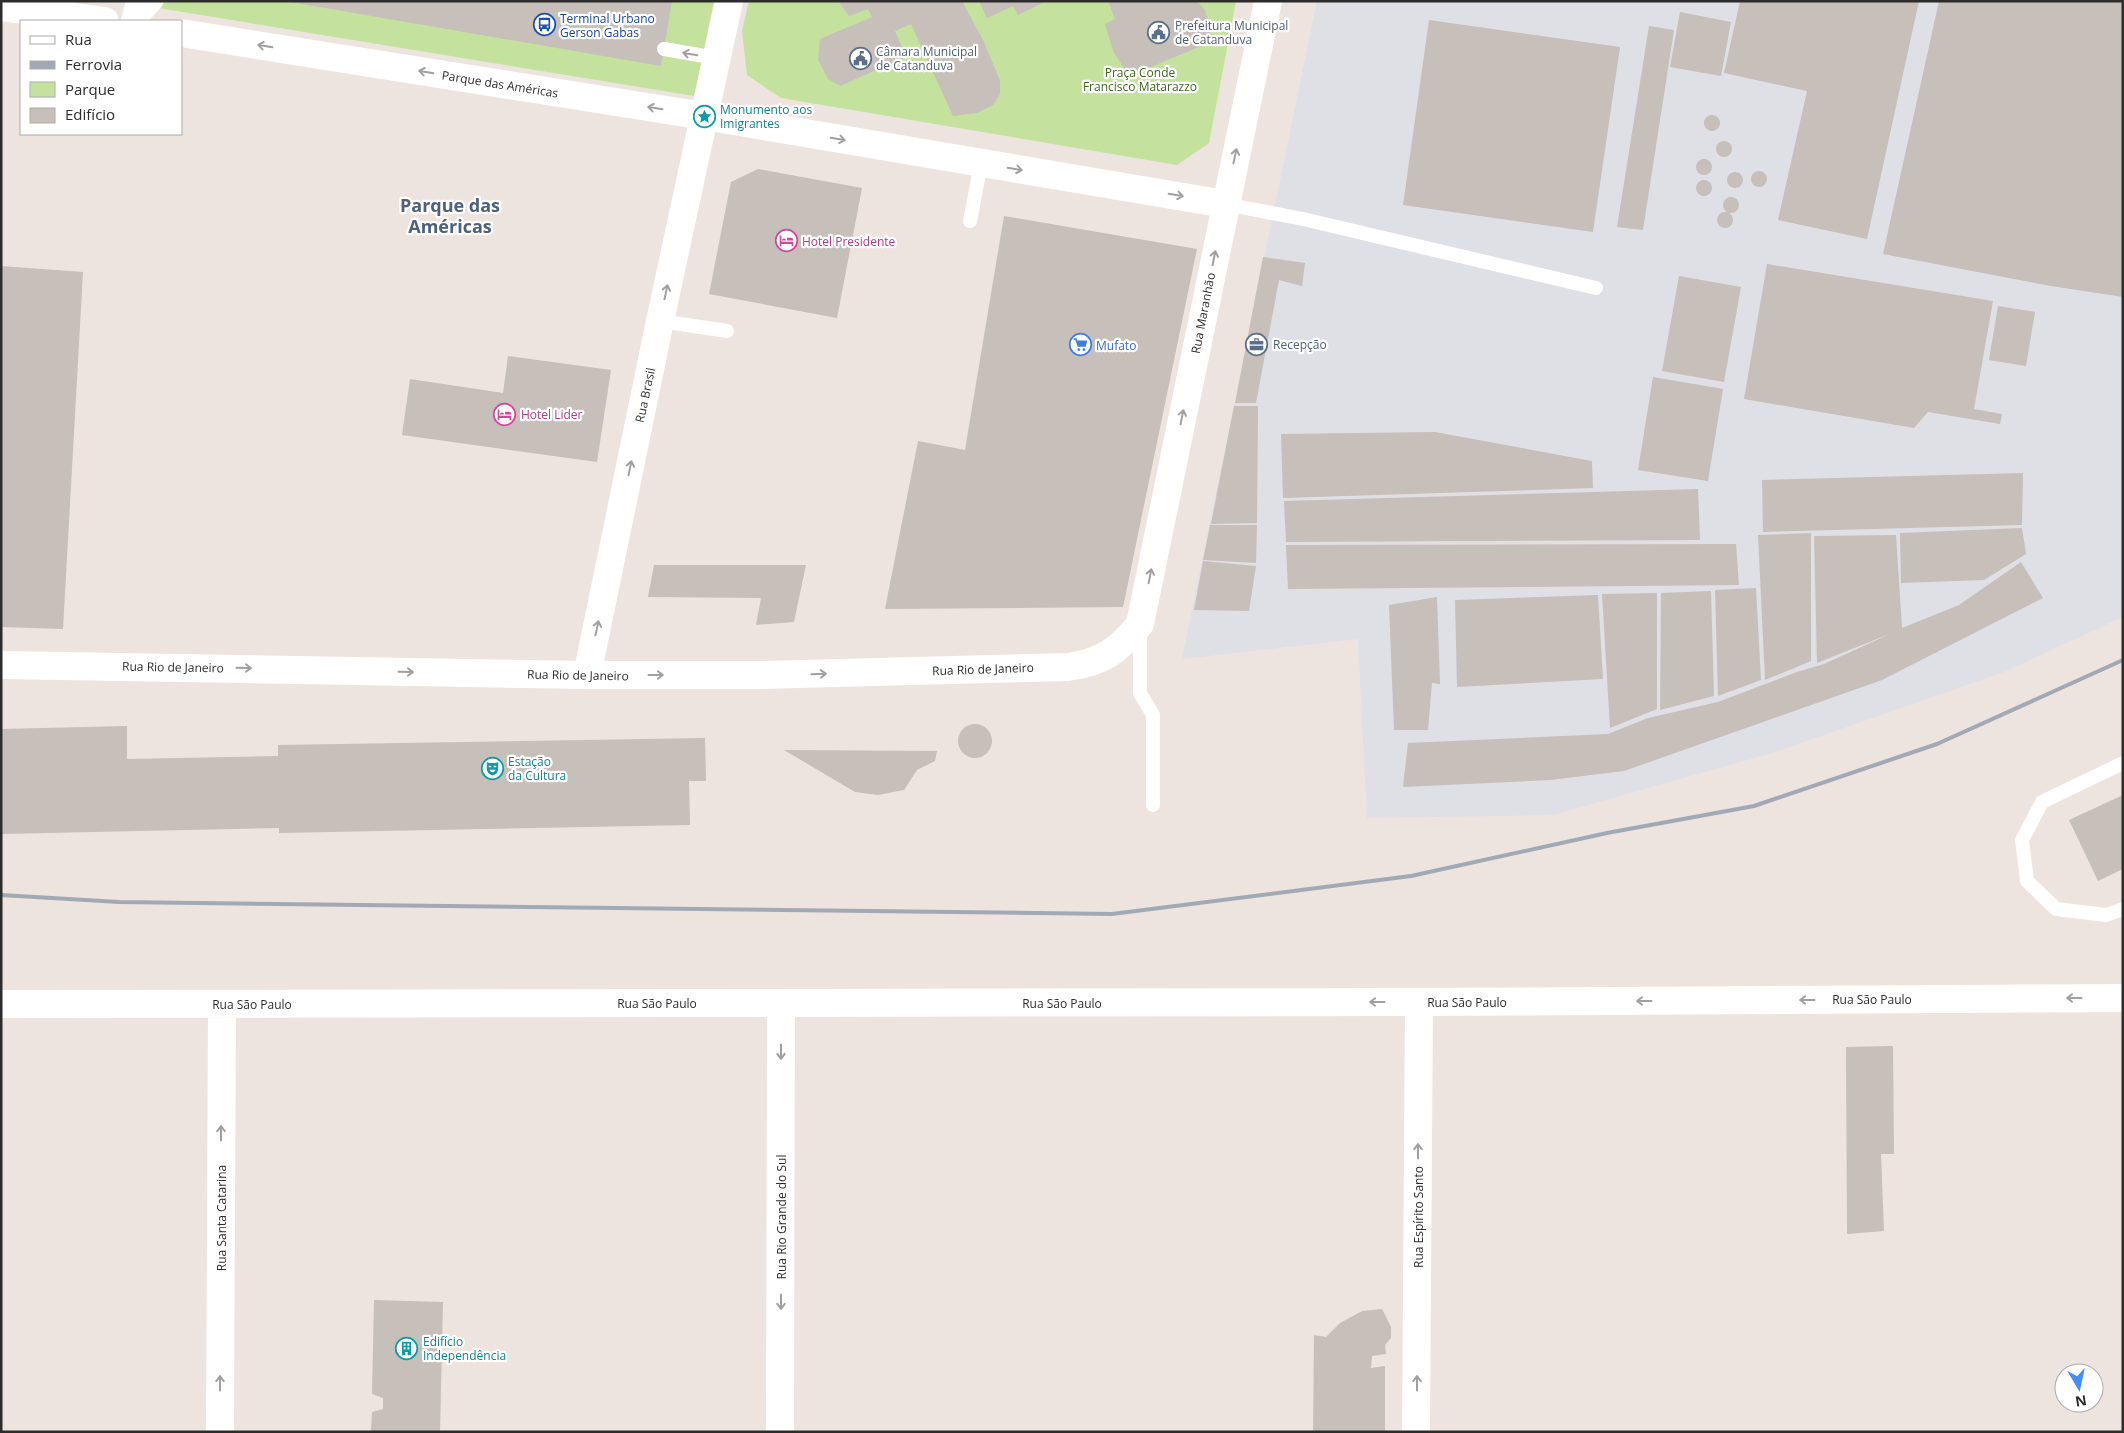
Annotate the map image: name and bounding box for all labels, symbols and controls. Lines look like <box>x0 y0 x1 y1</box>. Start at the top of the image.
place label: Terminal Urbano Gerson Gabas <box>560 10 655 41</box>
bus stop icon: Terminal Urbano Gerson Gabas <box>532 13 556 37</box>
place label: Prefeitura Municipal de Catanduva <box>1175 17 1288 48</box>
legend <box>20 20 182 135</box>
public building icon: Prefeitura Municipal de Catanduva <box>1147 20 1171 44</box>
text: Rua <box>65 29 92 49</box>
one-way arrow <box>258 41 274 51</box>
place label: Câmara Municipal de Catanduva <box>876 43 977 74</box>
public building icon: Câmara Municipal de Catanduva <box>848 46 872 70</box>
one-way arrow <box>682 48 698 58</box>
text: Ferrovia <box>65 54 122 74</box>
park label: Praça Conde Francisco Matarazzo <box>1083 64 1197 95</box>
one-way arrow <box>418 66 434 76</box>
street label: Parque das Américas <box>441 66 560 102</box>
text: Parque <box>65 79 115 99</box>
place label: Monumento aos Imigrantes <box>720 101 812 132</box>
one-way arrow <box>648 103 664 113</box>
text: Edifício <box>65 104 115 124</box>
place icon: Monumento aos Imigrantes <box>692 104 716 128</box>
one-way arrow <box>829 134 845 144</box>
one-way arrow <box>1231 148 1240 164</box>
one-way arrow <box>1007 164 1023 174</box>
one-way arrow <box>1167 191 1183 201</box>
district label: Parque das Américas <box>400 193 500 238</box>
hotel icon: Hotel Presidente <box>774 229 798 253</box>
place label: Hotel Presidente <box>802 233 896 250</box>
one-way arrow <box>1210 250 1219 266</box>
street label: Rua Maranhão <box>1187 271 1219 355</box>
one-way arrow <box>662 284 671 300</box>
office icon: Recepção <box>1245 332 1269 356</box>
supermarket icon: Mufato <box>1068 333 1092 357</box>
place label: Recepção <box>1273 336 1327 353</box>
place label: Mufato <box>1096 337 1136 354</box>
street label: Rua Brasil <box>631 366 659 424</box>
hotel icon: Hotel Lider <box>493 402 517 426</box>
place label: Hotel Lider <box>521 406 583 423</box>
one-way arrow <box>1178 409 1187 425</box>
one-way arrow <box>625 461 635 477</box>
one-way arrow <box>1146 569 1155 585</box>
one-way arrow <box>593 620 602 636</box>
street label: Rua Rio de Janeiro <box>122 658 224 676</box>
street label: Rua Rio de Janeiro <box>932 659 1034 679</box>
one-way arrow <box>235 663 251 673</box>
street label: Rua Rio de Janeiro <box>527 666 629 684</box>
one-way arrow <box>398 667 414 676</box>
one-way arrow <box>810 669 826 679</box>
one-way arrow <box>648 670 664 680</box>
place label: Estação da Cultura <box>508 753 566 784</box>
theatre icon: Estação da Cultura <box>480 756 504 780</box>
street label: Rua São Paulo <box>1832 991 1912 1008</box>
one-way arrow <box>2066 993 2082 1003</box>
street label: Rua São Paulo <box>1427 994 1507 1011</box>
street label: Rua São Paulo <box>617 995 697 1012</box>
street label: Rua São Paulo <box>1022 995 1102 1012</box>
one-way arrow <box>1799 995 1815 1005</box>
street label: Rua São Paulo <box>212 996 292 1013</box>
one-way arrow <box>1636 996 1652 1006</box>
one-way arrow <box>1369 997 1385 1007</box>
one-way arrow <box>776 1044 786 1060</box>
one-way arrow <box>216 1125 226 1142</box>
one-way arrow <box>1413 1143 1423 1159</box>
street label: Rua Rio Grande do Sul <box>773 1155 790 1279</box>
street label: Rua Santa Catarina <box>213 1165 230 1271</box>
street label: Rua Espírito Santo <box>1410 1166 1427 1268</box>
one-way arrow <box>776 1294 786 1310</box>
place label: Edifício Independência <box>423 1333 506 1364</box>
building icon: Edifício Independência <box>395 1336 419 1360</box>
north arrow <box>2054 1363 2104 1413</box>
one-way arrow <box>215 1375 225 1392</box>
one-way arrow <box>1412 1375 1422 1392</box>
text: N <box>2074 1391 2088 1412</box>

